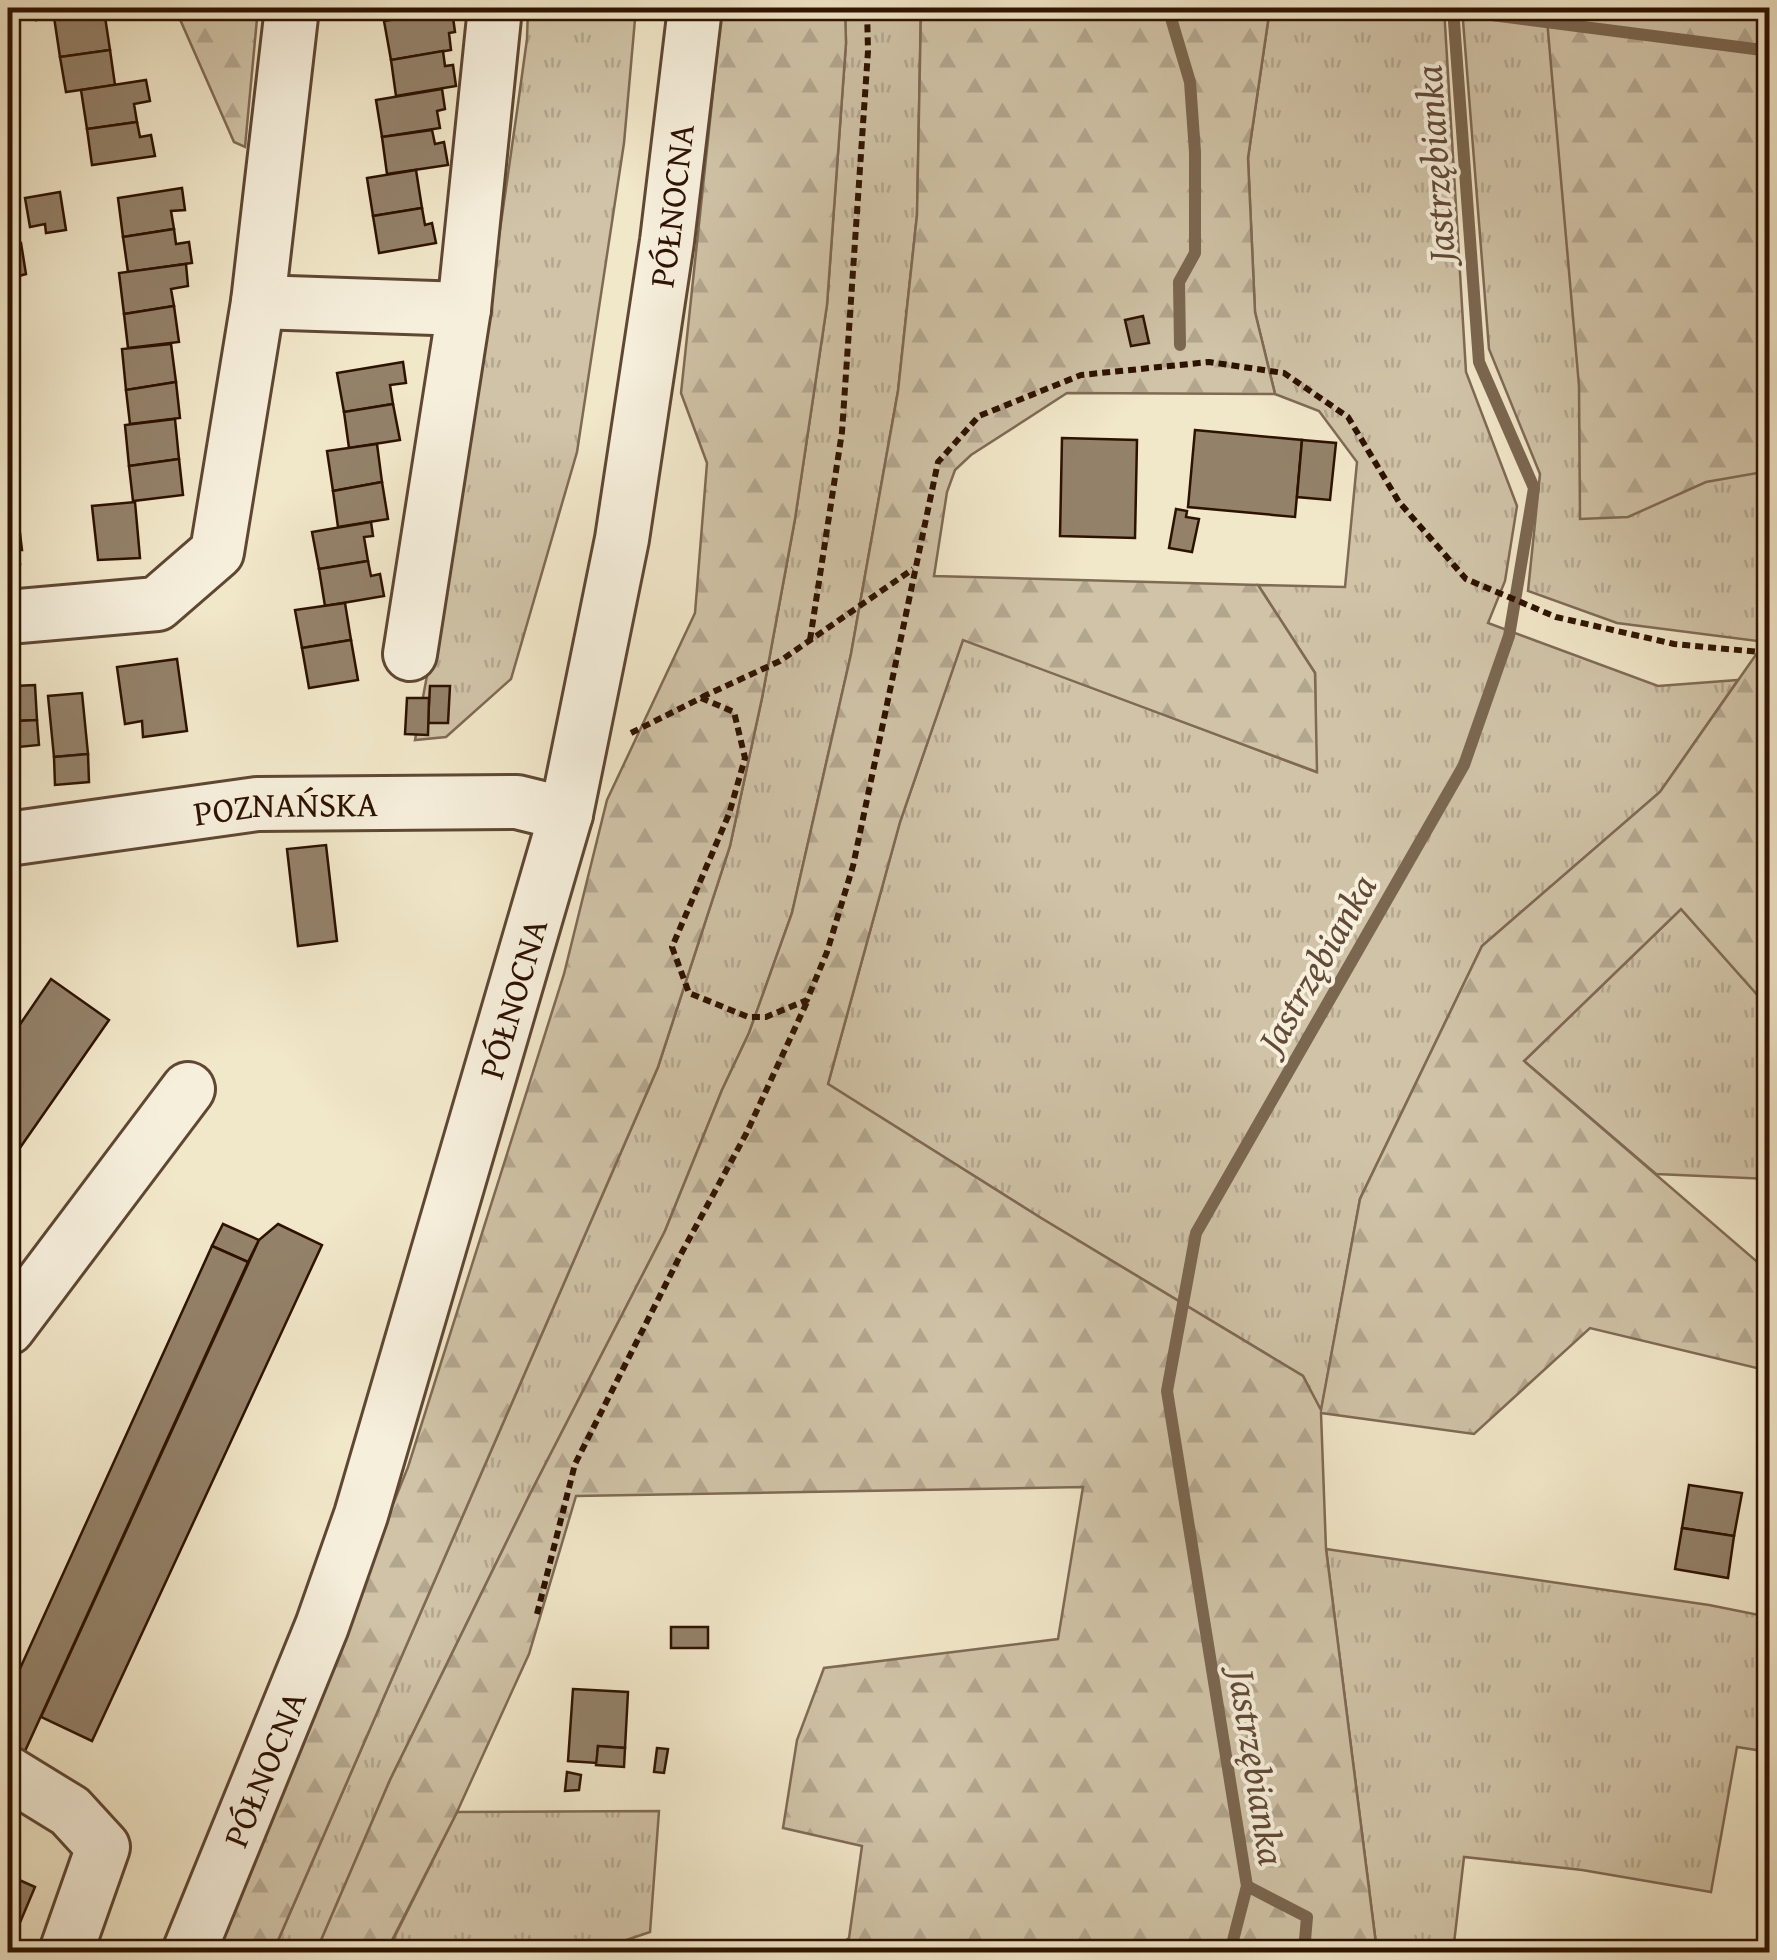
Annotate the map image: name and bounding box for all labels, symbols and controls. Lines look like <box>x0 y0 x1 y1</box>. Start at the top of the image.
water label: Jastrzębianka <box>1399 63 1469 270</box>
street label: PÓŁNOCNA <box>635 121 706 291</box>
street label: POZNAŃSKA <box>190 778 378 838</box>
water label: Jastrzębianka <box>1239 863 1390 1068</box>
street label: PÓŁNOCNA <box>465 912 560 1084</box>
water label: Jastrzębianka <box>1214 1659 1301 1869</box>
street label: PÓŁNOCNA <box>209 1683 318 1854</box>

